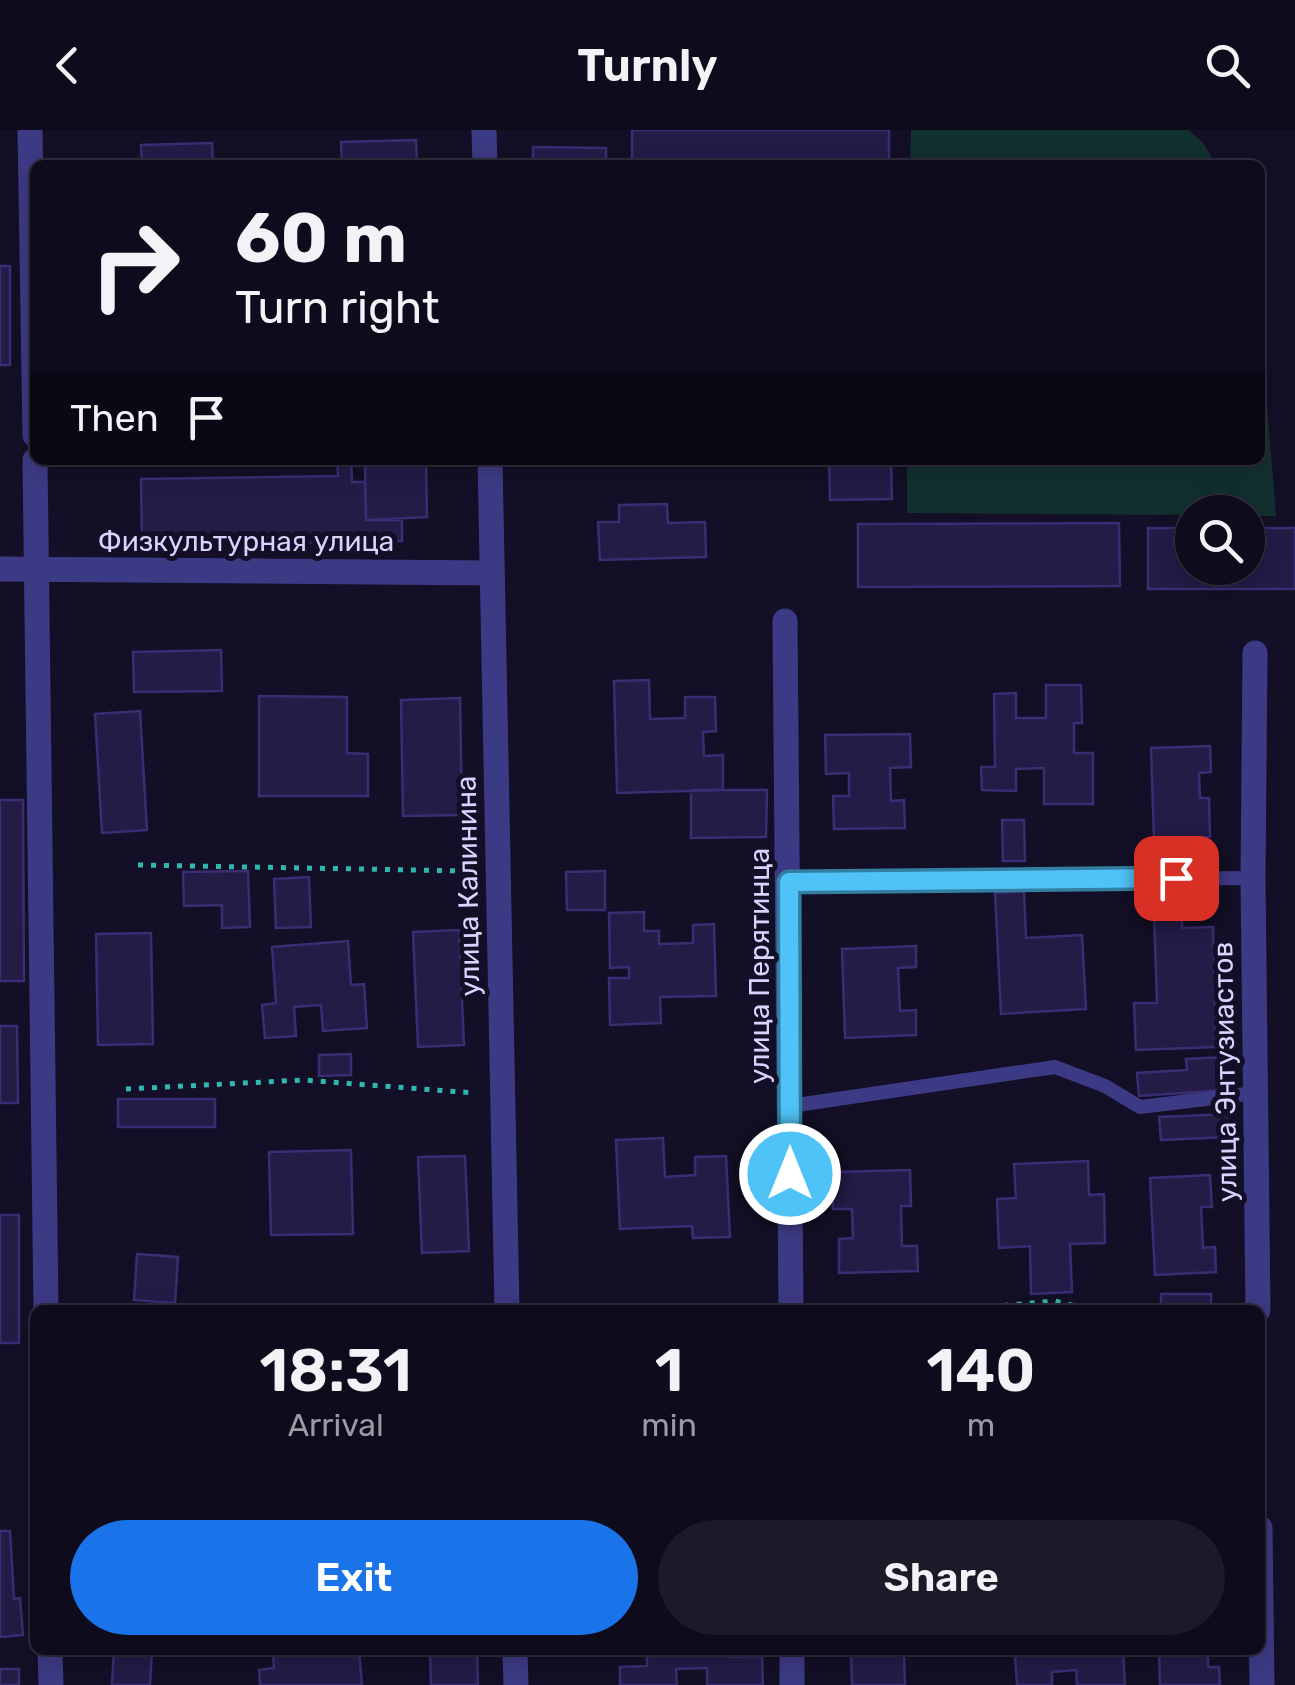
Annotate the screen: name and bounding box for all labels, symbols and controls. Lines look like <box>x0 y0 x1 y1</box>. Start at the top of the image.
icon: back <box>40 38 95 93</box>
icon: search <box>1200 38 1255 93</box>
text: Turnly <box>577 39 718 92</box>
text: 60 m <box>235 197 407 280</box>
icon: right <box>70 200 200 330</box>
text: Turn right <box>235 281 439 334</box>
icon: arrive <box>179 390 234 445</box>
text: Then <box>70 395 159 441</box>
map controls <box>1175 495 1265 585</box>
button: search <box>1175 495 1265 585</box>
street label: Физкультурная улица <box>98 525 394 558</box>
street label: улица Калинина <box>450 775 486 997</box>
pin <box>1134 836 1219 921</box>
street label: улица Перятинца <box>743 848 776 1084</box>
icon: arrive <box>1149 851 1204 906</box>
street label: улица Энтузиастов <box>1206 941 1244 1203</box>
position arrow <box>738 1122 842 1226</box>
text: 18:31 <box>260 1335 412 1406</box>
text: 1 <box>655 1335 684 1406</box>
text: 140 <box>927 1335 1035 1406</box>
text: Arrival <box>288 1406 384 1444</box>
text: min <box>641 1406 697 1444</box>
text: m <box>967 1406 995 1444</box>
button: Exit <box>70 1520 638 1635</box>
button: Share <box>658 1520 1225 1635</box>

